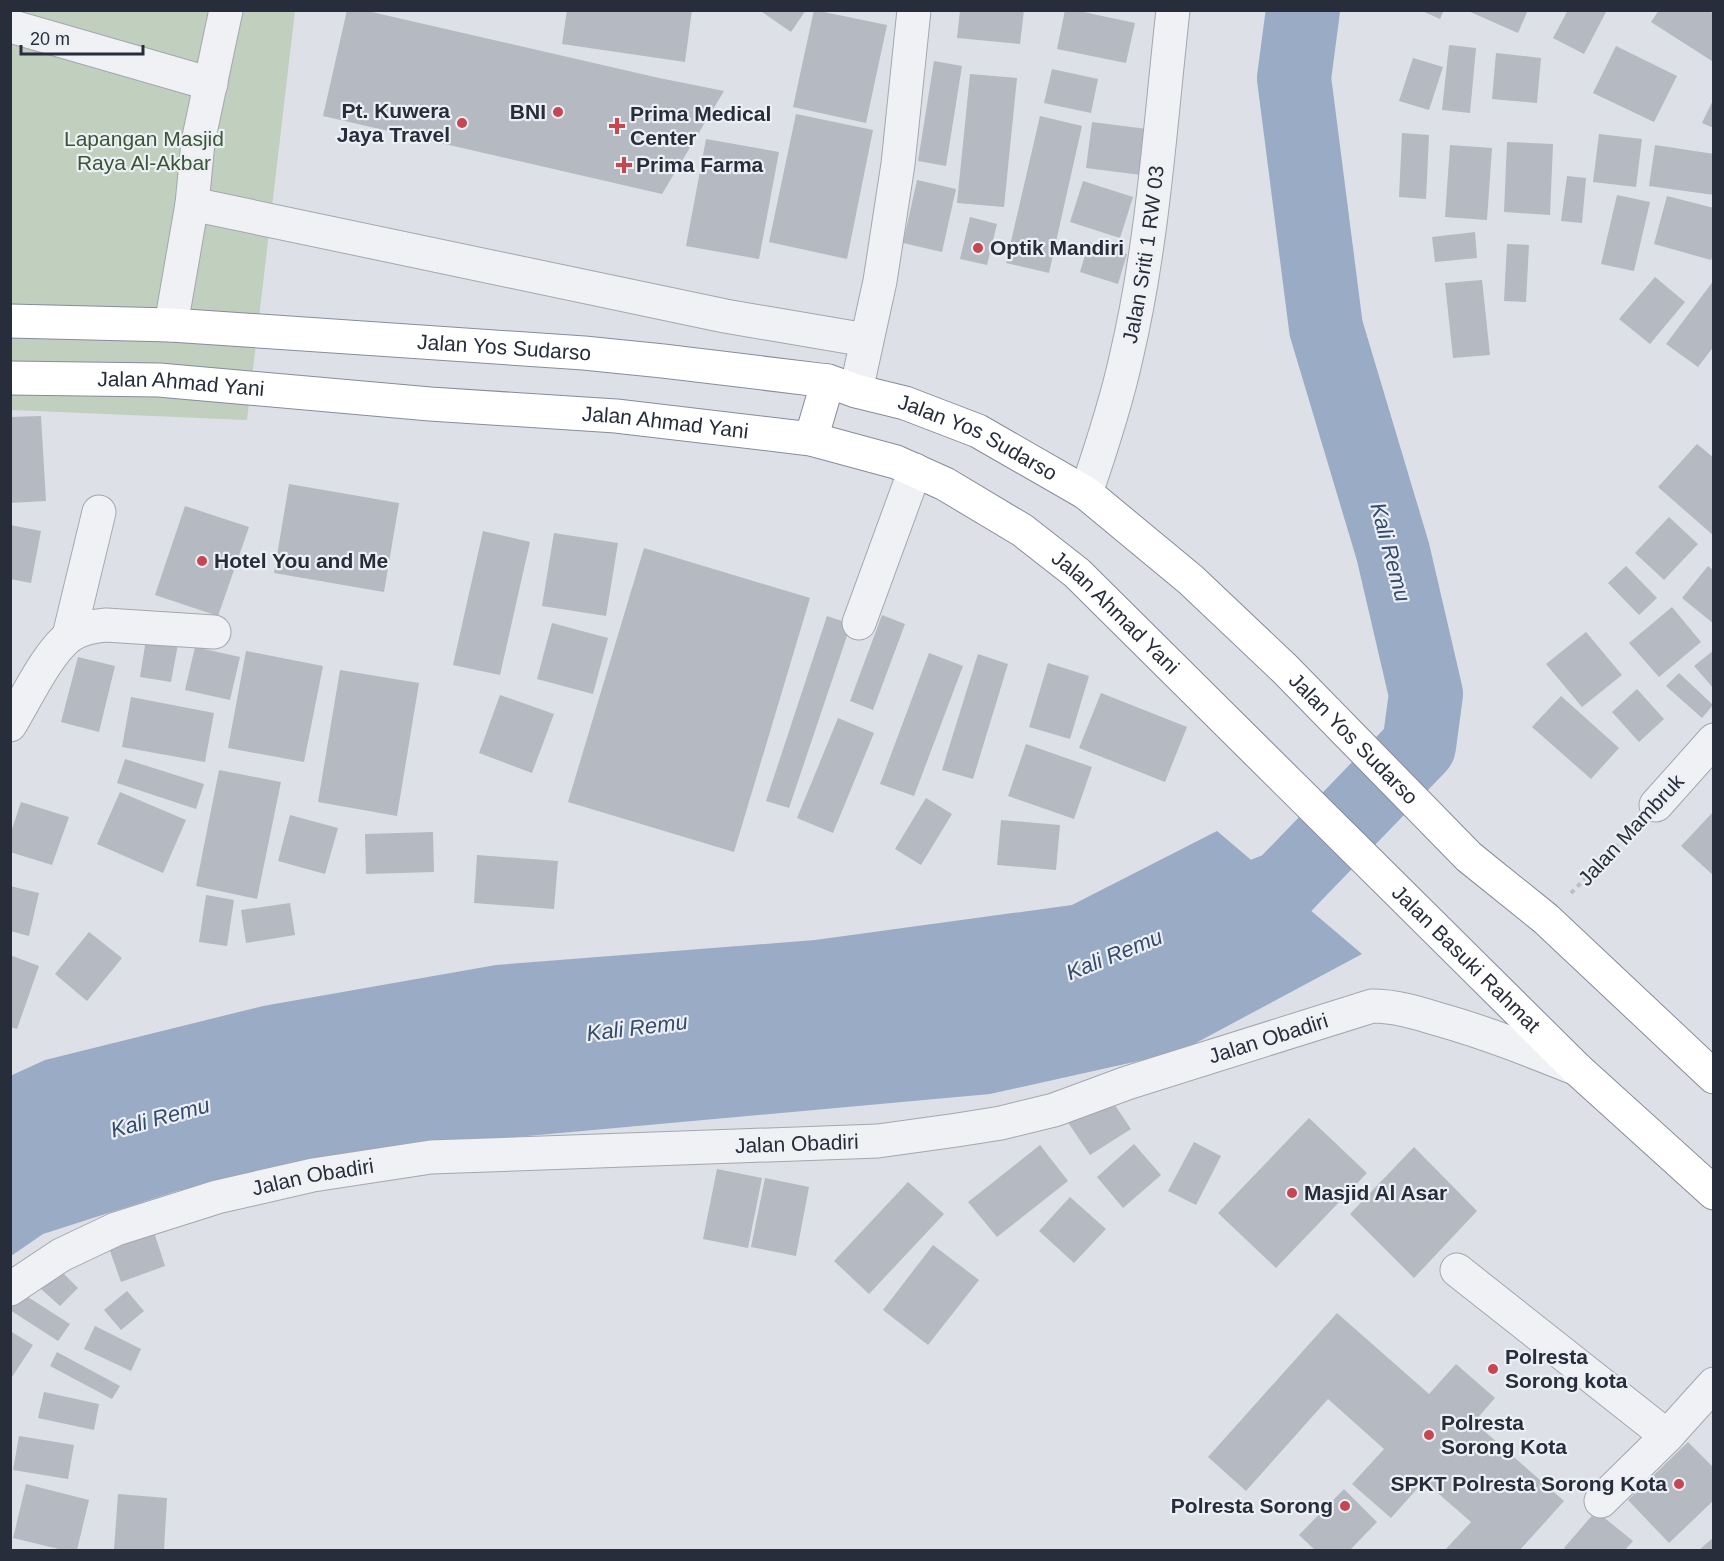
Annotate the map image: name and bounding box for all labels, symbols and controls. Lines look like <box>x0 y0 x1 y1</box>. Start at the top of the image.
scale bar <box>21 18 142 56</box>
text: 20 m <box>30 29 70 49</box>
place label: Pt. Kuwera Jaya Travel <box>337 99 450 146</box>
place label: BNI <box>510 100 546 123</box>
place label: Prima Medical Center <box>630 102 771 149</box>
marker: BNI <box>551 105 565 119</box>
marker: Pt. Kuwera Jaya Travel <box>455 116 469 130</box>
marker: Prima Medical Center <box>608 117 626 135</box>
park label: Lapangan Masjid Raya Al-Akbar <box>64 127 224 174</box>
place label: Prima Farma <box>636 153 764 176</box>
marker: Prima Farma <box>617 158 631 172</box>
street label: Jalan Sriti 1 RW 03 <box>1118 164 1168 345</box>
place label: Optik Mandiri <box>990 236 1124 259</box>
marker: Optik Mandiri <box>971 241 985 255</box>
street label: Jalan Yos Sudarso <box>417 330 592 365</box>
street label: Jalan Ahmad Yani <box>97 367 265 400</box>
street label: Jalan Yos Sudarso <box>896 390 1061 485</box>
street label: Jalan Ahmad Yani <box>581 402 750 443</box>
water label: Kali Remu <box>1365 500 1416 604</box>
street label: Jalan Ahmad Yani <box>1048 546 1184 678</box>
place label: Hotel You and Me <box>214 549 388 572</box>
marker: Hotel You and Me <box>195 554 209 568</box>
street label: Jalan Yos Sudarso <box>1285 668 1423 809</box>
street label: Jalan Mambruk <box>1573 769 1688 890</box>
street label: Jalan Basuki Rahmat <box>1388 880 1545 1037</box>
water label: Kali Remu <box>1062 924 1166 985</box>
water label: Kali Remu <box>585 1009 689 1046</box>
street label: Jalan Obadiri <box>1206 1009 1331 1068</box>
water label: Kali Remu <box>108 1092 212 1143</box>
street label: Jalan Obadiri <box>735 1130 859 1157</box>
street label: Jalan Obadiri <box>249 1154 375 1200</box>
place label: Masjid Al Asar <box>1304 1181 1447 1204</box>
marker: Masjid Al Asar <box>1285 1186 1299 1200</box>
place label: Polresta Sorong kota <box>1505 1345 1628 1392</box>
marker: Polresta Sorong kota <box>1486 1362 1500 1376</box>
place label: Polresta Sorong Kota <box>1441 1411 1567 1458</box>
marker: Polresta Sorong Kota <box>1422 1428 1436 1442</box>
place label: SPKT Polresta Sorong Kota <box>1390 1472 1667 1495</box>
marker: SPKT Polresta Sorong Kota <box>1672 1477 1686 1491</box>
place label: Polresta Sorong <box>1171 1494 1333 1517</box>
marker: Polresta Sorong <box>1338 1499 1352 1513</box>

